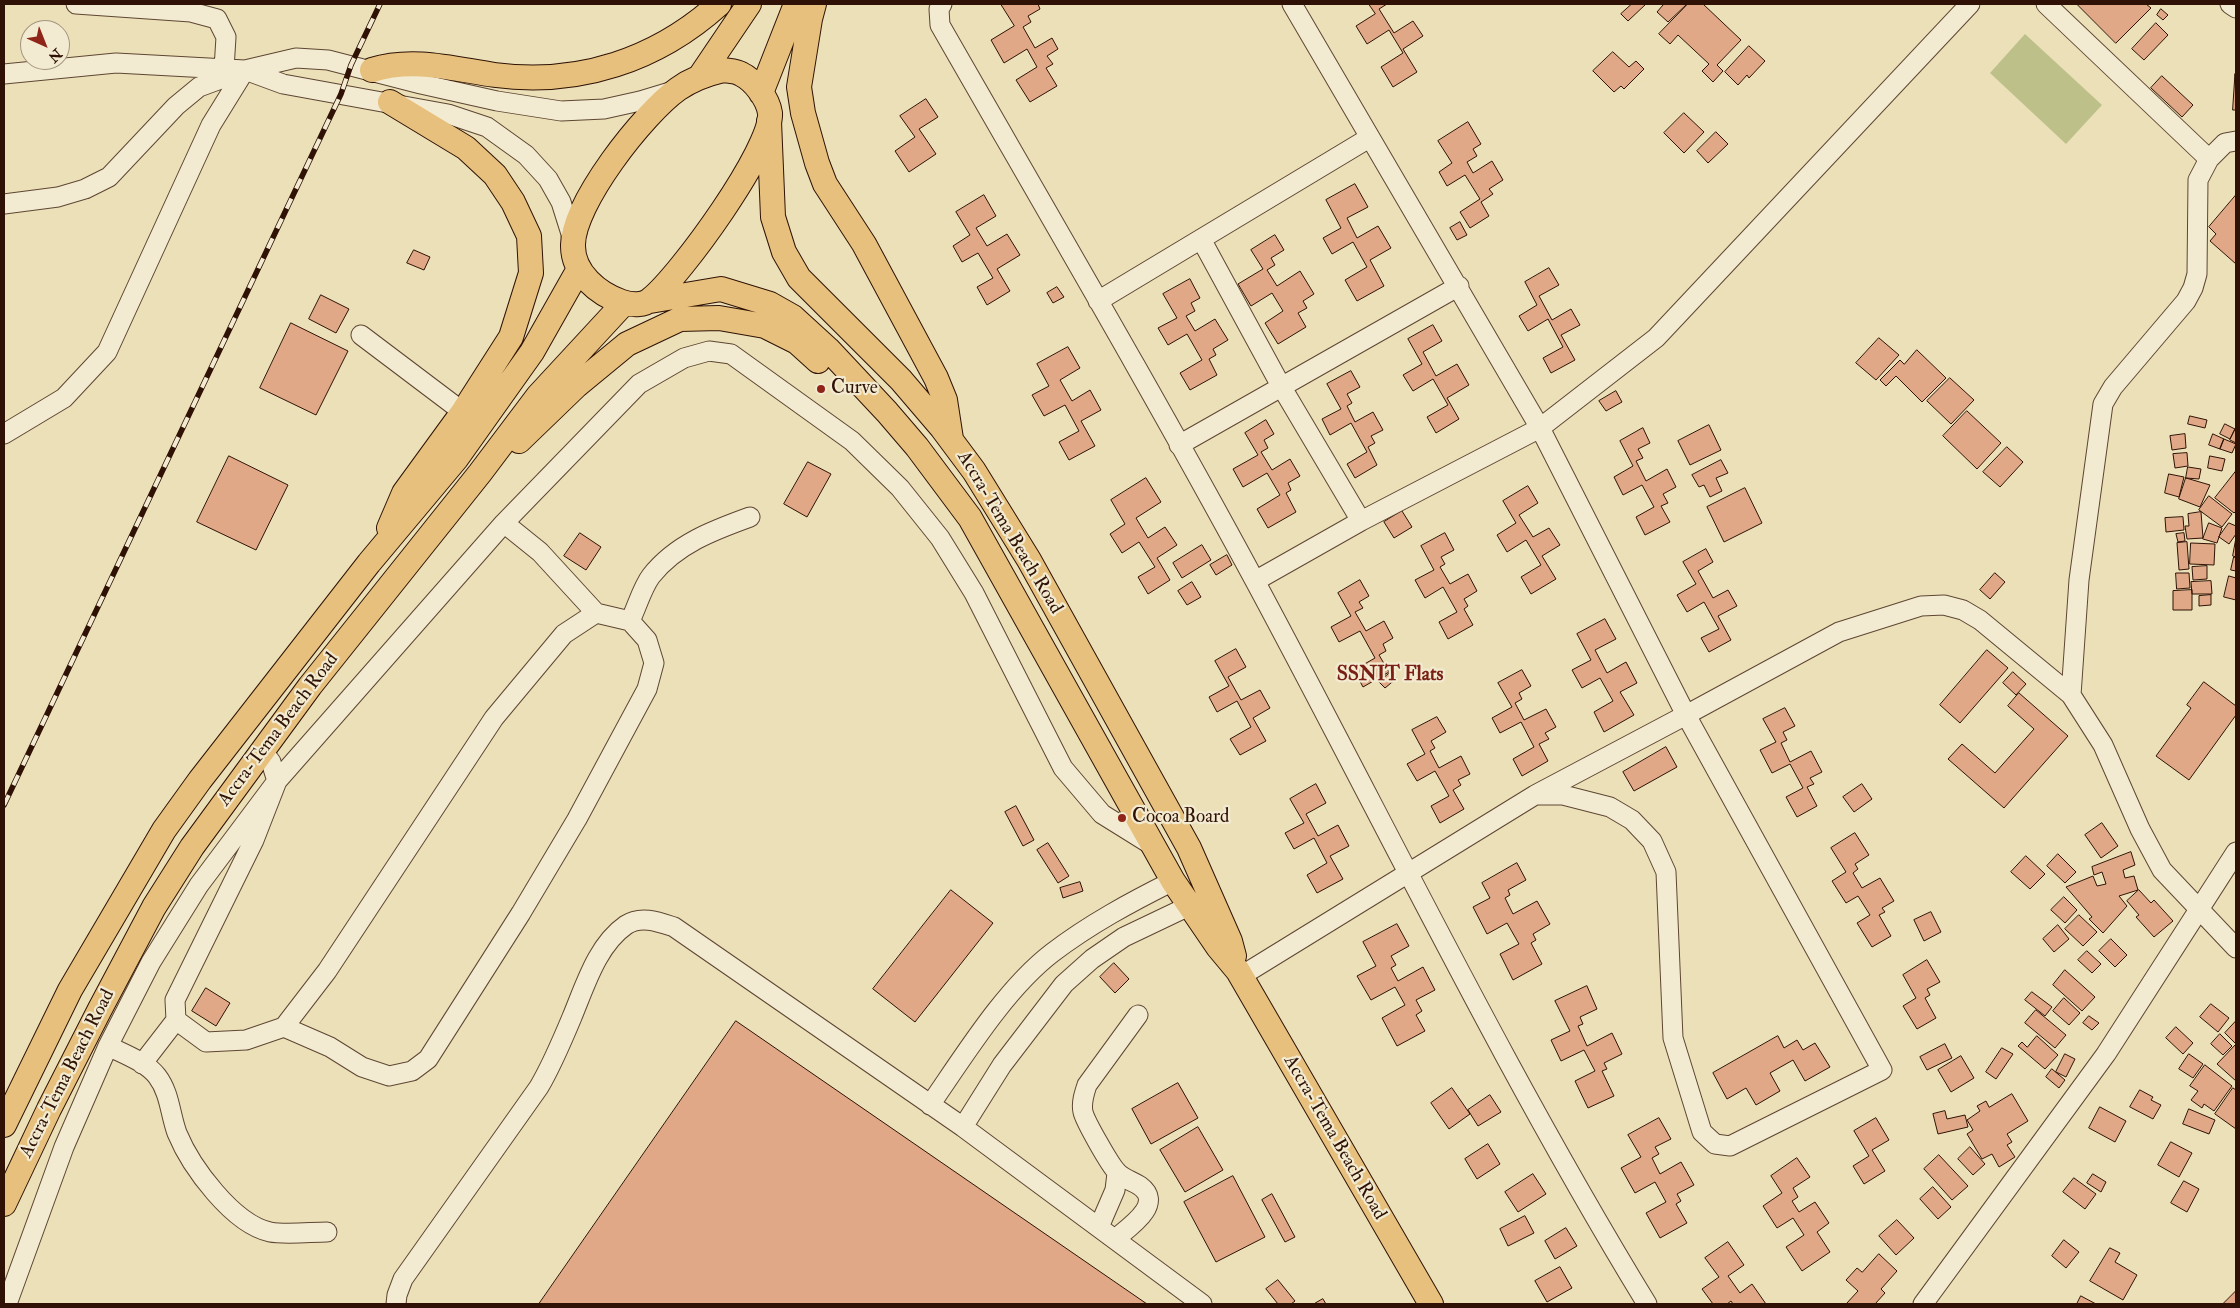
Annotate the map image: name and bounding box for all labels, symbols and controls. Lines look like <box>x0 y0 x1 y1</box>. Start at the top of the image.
north arrow <box>20 20 70 70</box>
text: N <box>45 45 65 66</box>
place label: Curve <box>831 378 878 400</box>
marker: Curve <box>815 383 827 395</box>
street label: Accra-Tema Beach Road <box>951 447 1067 619</box>
street label: Accra-Tema Beach Road <box>214 649 344 811</box>
district label: SSNIT Flats <box>1337 664 1443 688</box>
place label: Cocoa Board <box>1132 807 1229 829</box>
marker: Cocoa Board <box>1116 812 1128 824</box>
street label: Accra-Tema Beach Road <box>16 986 120 1162</box>
street label: Accra-Tema Beach Road <box>1278 1052 1390 1224</box>

